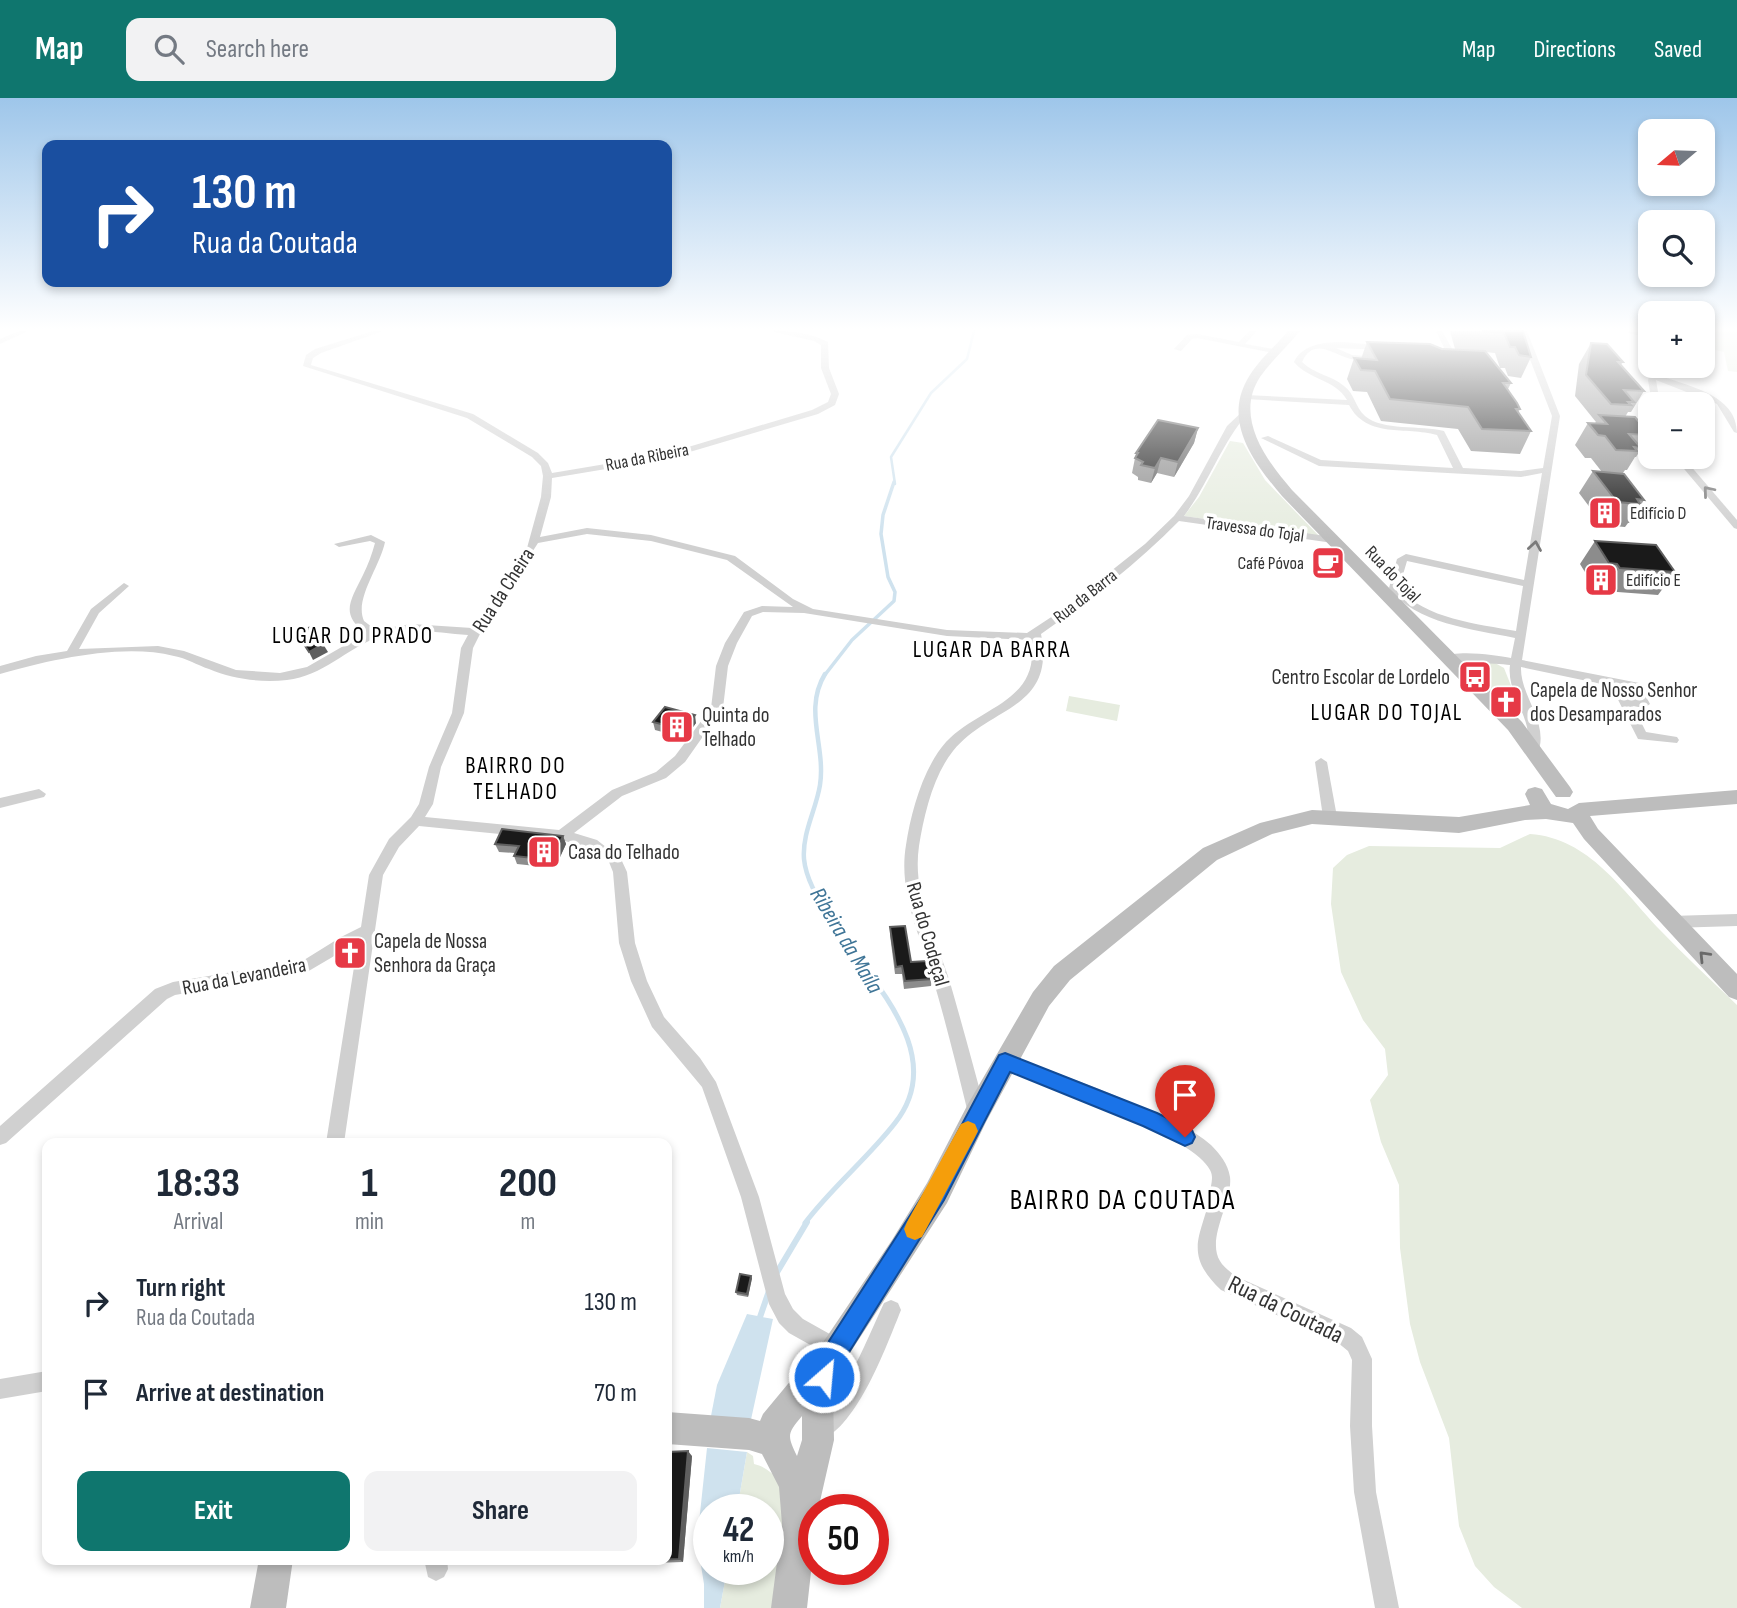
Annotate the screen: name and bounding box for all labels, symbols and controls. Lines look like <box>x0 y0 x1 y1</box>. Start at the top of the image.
search box <box>126 18 616 81</box>
text: Map <box>35 29 84 69</box>
icon: search <box>150 30 188 68</box>
text: Search here <box>206 34 309 65</box>
text: Map <box>1462 35 1495 64</box>
text: Directions <box>1533 35 1616 64</box>
text: Saved <box>1654 35 1702 64</box>
north arrow <box>1638 119 1715 196</box>
map controls <box>1638 119 1715 469</box>
text: 130 m <box>192 164 297 223</box>
icon: right <box>77 168 168 259</box>
button: search <box>1638 210 1715 287</box>
text: Rua da Coutada <box>192 224 358 263</box>
button: + <box>1638 301 1715 378</box>
button: − <box>1638 392 1715 469</box>
street label: Rua da Ribeira <box>604 439 691 476</box>
one-way arrow <box>1704 487 1716 500</box>
building icon: Edifício D <box>1586 494 1624 532</box>
place label: Edifício D <box>1630 503 1686 524</box>
street label: Travessa do Tojal <box>1204 512 1305 547</box>
one-way arrow <box>1527 540 1542 551</box>
street label: Rua do Tojal <box>1361 542 1425 607</box>
street label: Rua da Cheira <box>467 543 540 637</box>
cafe icon: Café Póvoa <box>1309 544 1347 582</box>
place label: Café Póvoa <box>1238 553 1304 574</box>
building icon: Edifício E <box>1582 561 1620 599</box>
street label: Rua da Barra <box>1049 565 1121 628</box>
place label: Edifício E <box>1626 570 1681 591</box>
district label: LUGAR DO PRADO <box>272 622 434 650</box>
district label: LUGAR DA BARRA <box>913 636 1071 664</box>
bus stop icon: Centro Escolar de Lordelo <box>1456 658 1494 696</box>
place label: Centro Escolar de Lordelo <box>1271 665 1450 690</box>
place label: Capela de Nosso Senhor dos Desamparados <box>1530 678 1697 727</box>
church icon: Capela de Nosso Senhor dos Desamparados <box>1487 683 1525 721</box>
district label: LUGAR DO TOJAL <box>1311 699 1463 727</box>
place label: Quinta do Telhado <box>702 703 769 752</box>
building icon: Quinta do Telhado <box>658 708 696 746</box>
district label: BAIRRO DO TELHADO <box>465 752 567 806</box>
building icon: Casa do Telhado <box>525 833 563 871</box>
place label: Casa do Telhado <box>568 840 680 865</box>
street label: Rua do Codeçal <box>901 879 954 989</box>
water label: Ribeira da Maíla <box>804 882 889 999</box>
place label: Capela de Nossa Senhora da Graça <box>374 929 496 978</box>
church icon: Capela de Nossa Senhora da Graça <box>331 934 369 972</box>
one-way arrow <box>1700 951 1713 964</box>
street label: Rua da Levandeira <box>180 952 308 1001</box>
pin <box>1155 1065 1215 1137</box>
icon: arrive <box>1166 1076 1204 1114</box>
text: 18:33 <box>157 1158 240 1209</box>
text: 1 <box>361 1158 378 1209</box>
text: 200 <box>499 1158 557 1209</box>
district label: BAIRRO DA COUTADA <box>1010 1184 1236 1217</box>
text: Arrival <box>174 1208 223 1236</box>
text: min <box>355 1208 384 1236</box>
text: m <box>521 1208 535 1236</box>
street label: Rua da Coutada <box>1224 1269 1348 1350</box>
text: Turn right <box>136 1273 225 1304</box>
icon: right <box>77 1284 115 1322</box>
text: 130 m <box>585 1287 637 1318</box>
text: Rua da Coutada <box>136 1304 255 1332</box>
position arrow <box>787 1340 861 1414</box>
icon: arrive <box>77 1375 115 1413</box>
text: Arrive at destination <box>136 1378 324 1409</box>
text: 70 m <box>594 1378 637 1409</box>
button: Exit <box>77 1471 350 1551</box>
button: Share <box>364 1471 637 1551</box>
speed limit sign: 50 <box>798 1494 889 1585</box>
text: 42 <box>723 1509 754 1552</box>
text: km/h <box>723 1546 754 1567</box>

